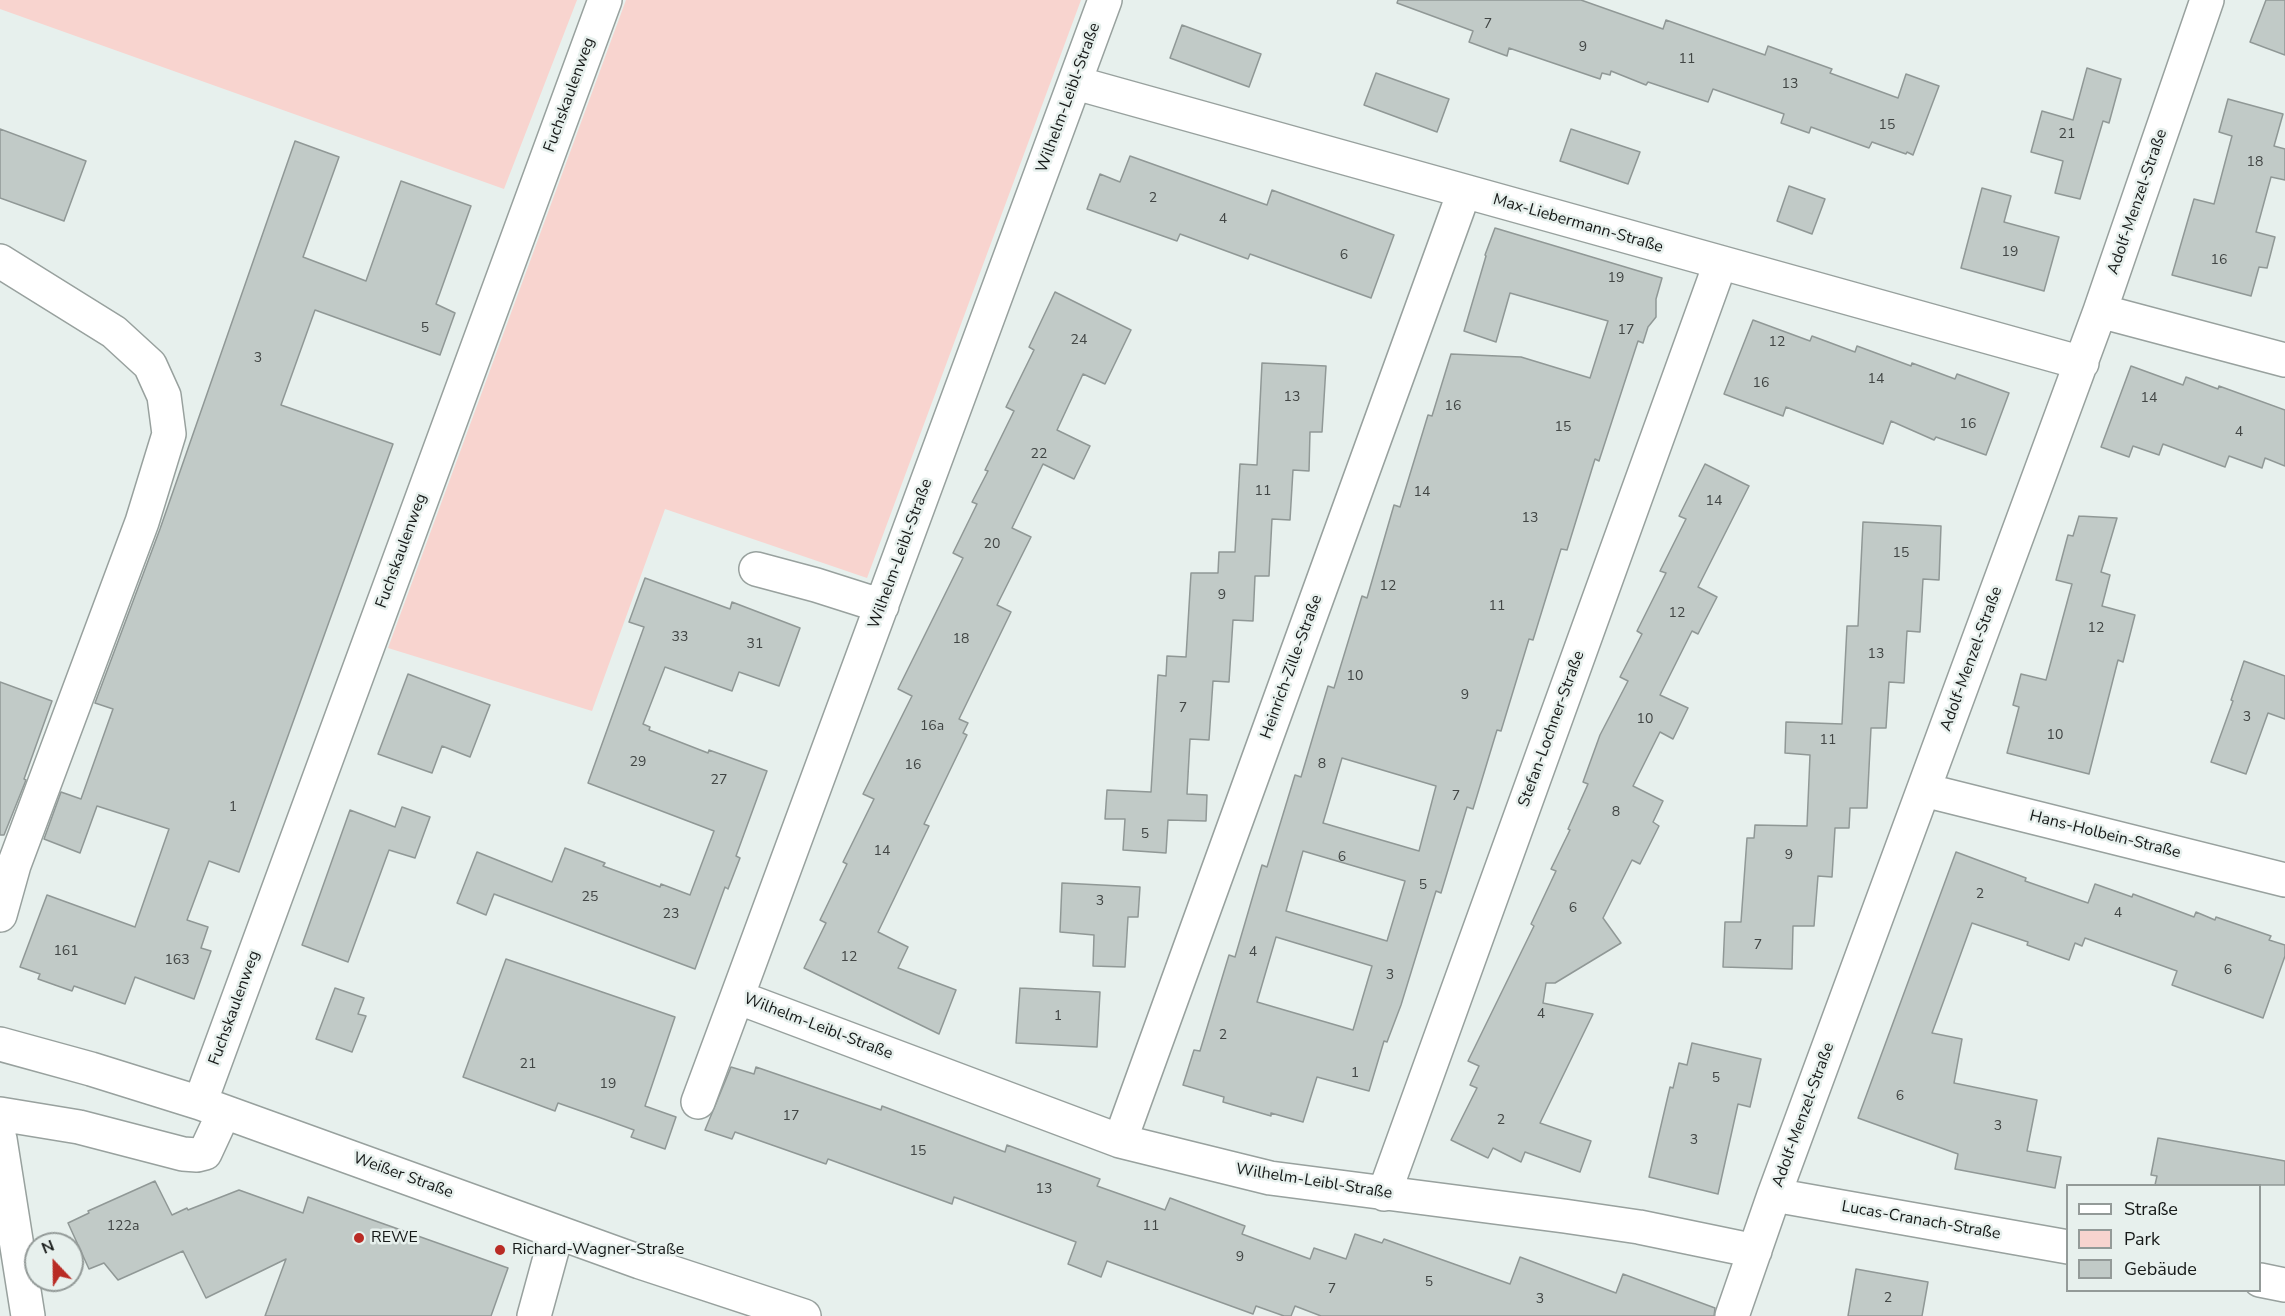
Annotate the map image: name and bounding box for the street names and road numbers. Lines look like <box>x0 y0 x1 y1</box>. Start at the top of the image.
street label: Wilhelm-Leibl-Straße <box>1033 20 1105 176</box>
street label: Fuchskaulenweg <box>540 35 600 155</box>
street label: Adolf-Menzel-Straße <box>2104 127 2172 277</box>
street label: Max-Liebermann-Straße <box>1491 191 1665 257</box>
street label: Wilhelm-Leibl-Straße <box>865 476 937 632</box>
street label: Fuchskaulenweg <box>372 491 432 611</box>
street label: Adolf-Menzel-Straße <box>1937 584 2007 734</box>
street label: Heinrich-Zille-Straße <box>1257 592 1327 742</box>
street label: Stefan-Lochner-Straße <box>1515 648 1589 810</box>
street label: Hans-Holbein-Straße <box>2027 807 2183 863</box>
street label: Fuchskaulenweg <box>205 948 265 1068</box>
street label: Wilhelm-Leibl-Straße <box>741 990 895 1064</box>
street label: Adolf-Menzel-Straße <box>1769 1040 1839 1190</box>
street label: Weißer Straße <box>350 1149 456 1203</box>
street label: Wilhelm-Leibl-Straße <box>1234 1160 1394 1204</box>
street label: Lucas-Cranach-Straße <box>1840 1198 2002 1244</box>

